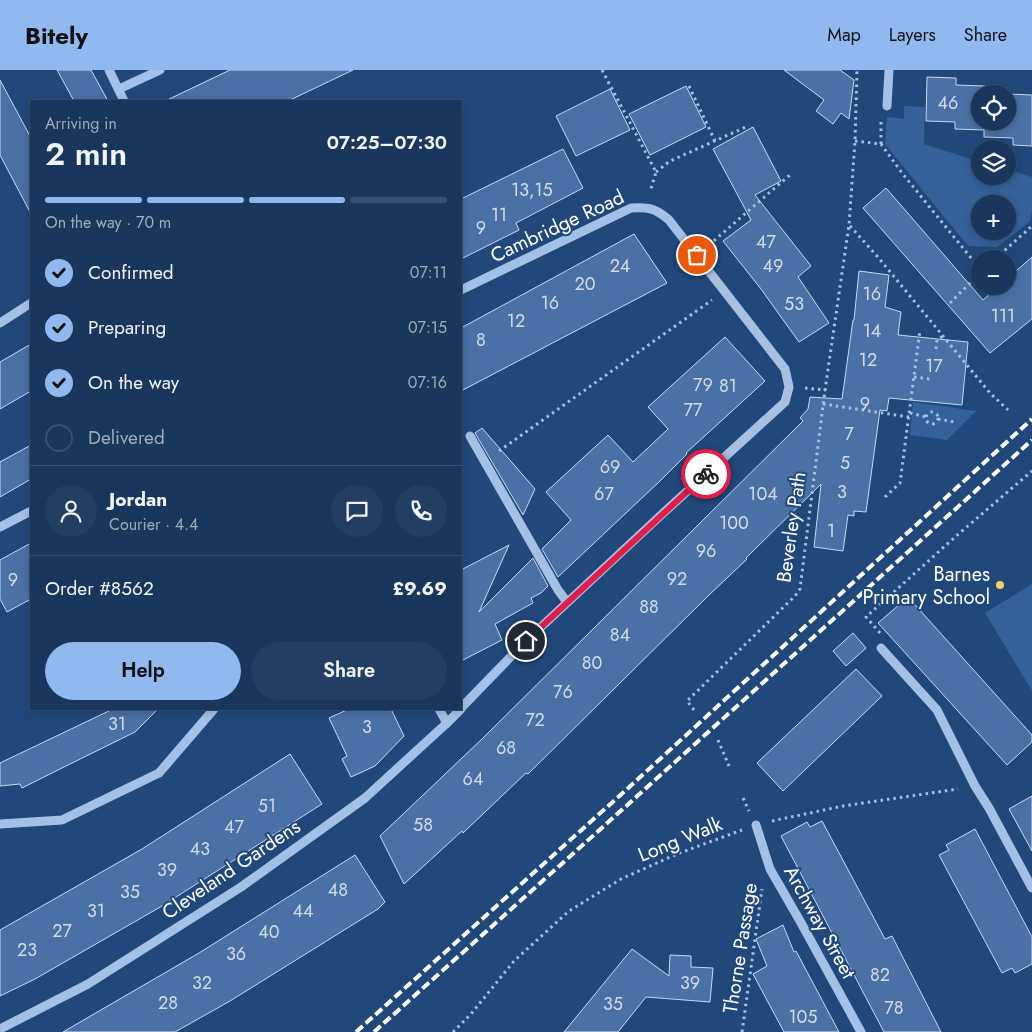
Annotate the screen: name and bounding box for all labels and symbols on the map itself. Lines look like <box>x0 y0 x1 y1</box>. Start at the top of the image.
house number: 46 <box>938 90 958 116</box>
house number: 13,15 <box>511 177 553 203</box>
street label: Cambridge Road <box>486 183 629 270</box>
house number: 11 <box>491 202 507 228</box>
house number: 9 <box>476 215 486 241</box>
house number: 47 <box>756 229 777 255</box>
pin <box>676 234 718 276</box>
house number: 24 <box>610 253 630 279</box>
house number: 49 <box>763 253 783 279</box>
house number: 20 <box>574 271 596 297</box>
house number: 16 <box>863 281 881 307</box>
house number: 16 <box>541 290 559 316</box>
house number: 53 <box>784 291 804 317</box>
house number: 111 <box>991 303 1015 329</box>
house number: 12 <box>507 308 525 334</box>
house number: 14 <box>863 318 881 344</box>
house number: 8 <box>476 327 486 353</box>
house number: 12 <box>859 347 877 373</box>
house number: 17 <box>925 353 943 379</box>
house number: 79 <box>693 372 713 398</box>
house number: 81 <box>719 373 737 399</box>
house number: 9 <box>860 391 870 417</box>
house number: 77 <box>684 397 703 423</box>
house number: 7 <box>844 421 854 447</box>
courier <box>681 449 731 499</box>
house number: 5 <box>840 450 850 476</box>
house number: 69 <box>600 454 620 480</box>
street label: Beverley Path <box>769 470 814 584</box>
house number: 3 <box>837 479 847 505</box>
house number: 67 <box>594 481 614 507</box>
house number: 104 <box>748 481 778 507</box>
house number: 100 <box>719 510 749 536</box>
house number: 1 <box>827 518 835 544</box>
house number: 96 <box>696 538 716 564</box>
place label: Barnes Primary School <box>862 560 990 612</box>
house number: 92 <box>667 566 687 592</box>
house number: 9 <box>8 567 18 593</box>
marker: Barnes Primary School <box>994 579 1006 591</box>
house number: 88 <box>639 594 659 620</box>
pin <box>505 620 547 662</box>
house number: 84 <box>610 622 630 648</box>
house number: 80 <box>582 650 603 676</box>
house number: 76 <box>553 679 573 705</box>
house number: 72 <box>525 707 545 733</box>
house number: 31 <box>108 711 126 737</box>
house number: 3 <box>362 714 372 740</box>
house number: 68 <box>496 735 516 761</box>
house number: 64 <box>463 766 483 792</box>
house number: 51 <box>258 793 276 819</box>
street label: Long Walk <box>634 809 727 870</box>
street label: Cleveland Gardens <box>156 812 306 927</box>
house number: 58 <box>413 812 433 838</box>
house number: 47 <box>224 814 245 840</box>
house number: 43 <box>190 836 210 862</box>
house number: 39 <box>157 857 177 883</box>
street label: Archway Street <box>776 860 863 984</box>
house number: 48 <box>328 877 348 903</box>
house number: 35 <box>120 879 140 905</box>
street label: Thorne Passage <box>716 881 765 1015</box>
house number: 31 <box>87 898 105 924</box>
house number: 44 <box>293 898 314 924</box>
house number: 27 <box>52 918 72 944</box>
house number: 40 <box>258 919 280 945</box>
house number: 23 <box>17 937 37 963</box>
house number: 36 <box>226 941 246 967</box>
house number: 82 <box>870 962 890 988</box>
house number: 32 <box>192 970 212 996</box>
house number: 39 <box>680 970 700 996</box>
house number: 28 <box>158 990 178 1016</box>
house number: 35 <box>603 991 623 1017</box>
house number: 78 <box>884 995 904 1021</box>
house number: 105 <box>788 1004 818 1030</box>

